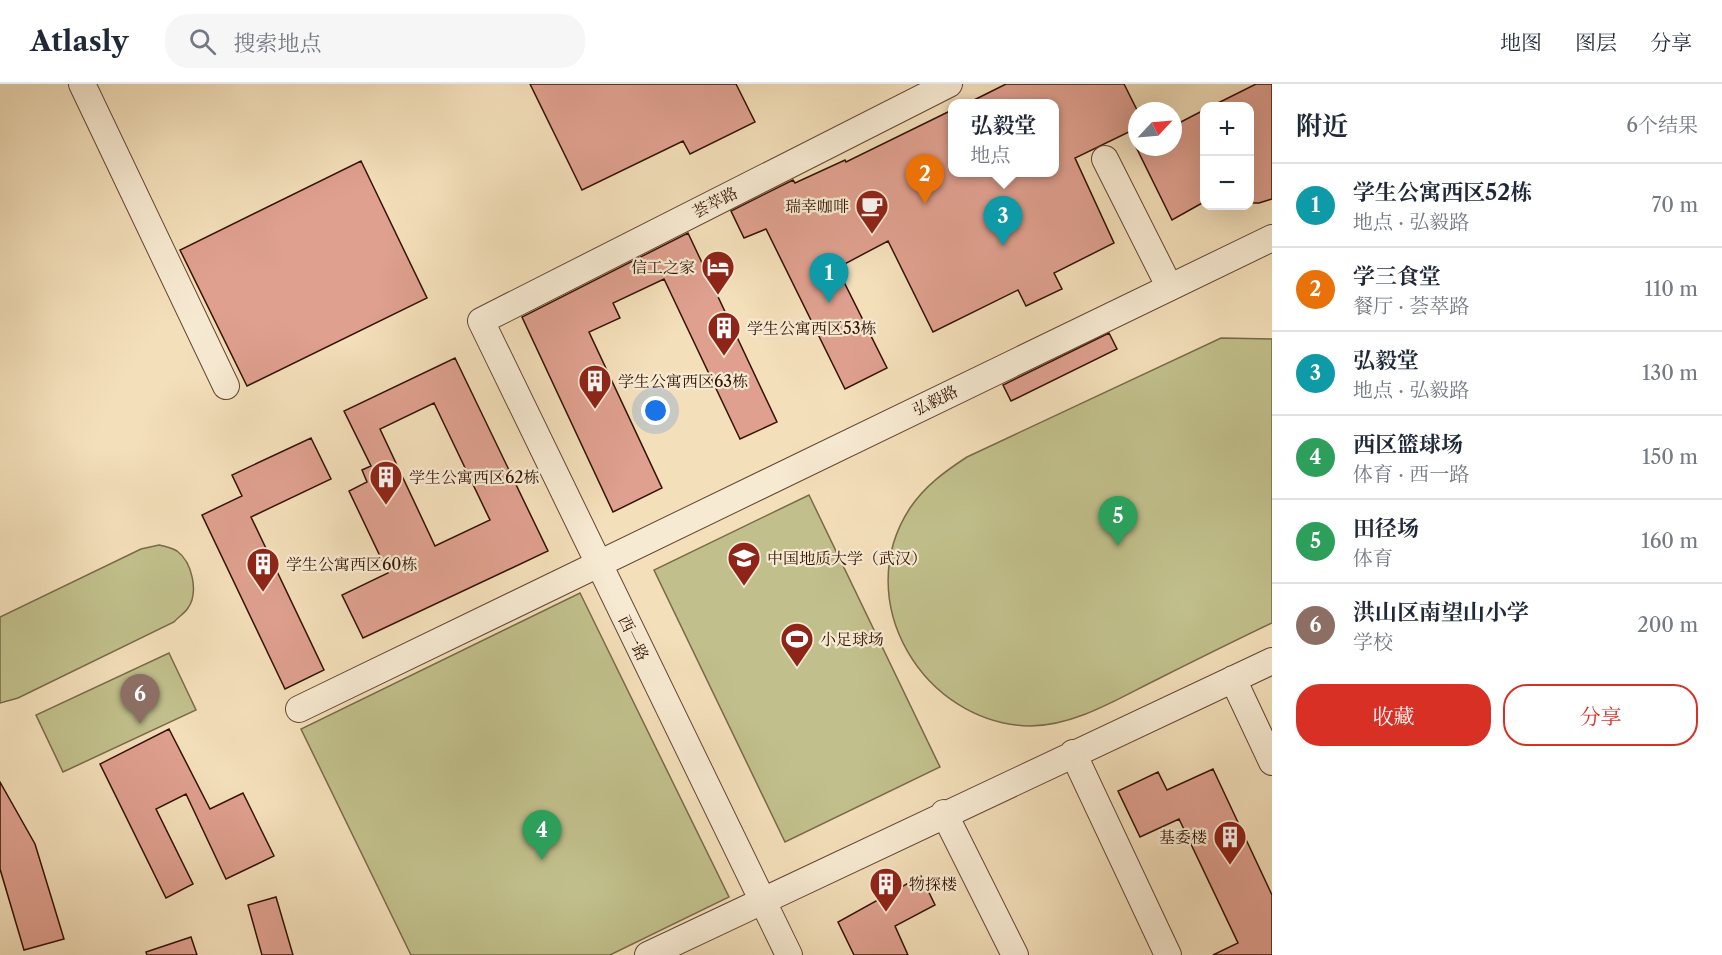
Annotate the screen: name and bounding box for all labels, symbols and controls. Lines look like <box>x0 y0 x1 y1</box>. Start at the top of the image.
search box <box>165 14 585 68</box>
text: Atlasly <box>30 24 129 58</box>
icon: search <box>186 25 219 58</box>
text: 搜索地点 <box>234 30 322 57</box>
text: 地图 <box>1500 30 1542 55</box>
text: 图层 <box>1575 30 1617 55</box>
text: 分享 <box>1650 30 1692 55</box>
popup <box>948 99 1059 177</box>
north arrow <box>1128 102 1182 156</box>
map controls <box>1200 102 1254 210</box>
button: + <box>1200 102 1254 156</box>
text: 附近 <box>1296 110 1348 142</box>
text: 弘毅堂 <box>970 112 1037 139</box>
text: 6个结果 <box>1626 113 1698 137</box>
text: 地点 <box>970 143 1010 167</box>
pin: 2 <box>906 154 944 204</box>
button: − <box>1200 156 1254 210</box>
text: 学生公寓西区52栋 <box>1353 179 1532 206</box>
street label: 荟萃路 <box>689 182 741 222</box>
cafe icon: 瑞幸咖啡 <box>854 188 890 235</box>
text: 1 <box>1311 193 1320 217</box>
text: 70 m <box>1652 193 1698 217</box>
place label: 瑞幸咖啡 <box>785 196 849 216</box>
pin: 3 <box>984 196 1022 246</box>
text: 地点 · 弘毅路 <box>1353 210 1469 234</box>
hotel icon: 信工之家 <box>700 249 736 296</box>
pin: 1 <box>810 254 848 303</box>
place label: 信工之家 <box>631 257 695 277</box>
text: 学三食堂 <box>1353 263 1441 290</box>
text: 2 <box>1310 277 1321 301</box>
text: 110 m <box>1645 277 1698 301</box>
text: 餐厅 · 荟萃路 <box>1353 294 1469 318</box>
building icon: 学生公寓西区53栋 <box>706 310 742 357</box>
place label: 学生公寓西区53栋 <box>747 318 877 338</box>
text: 弘毅堂 <box>1353 347 1419 374</box>
text: 3 <box>1310 361 1321 385</box>
text: 130 m <box>1642 361 1698 385</box>
building icon: 学生公寓西区63栋 <box>577 363 613 410</box>
place label: 学生公寓西区63栋 <box>618 371 748 391</box>
text: 地点 · 弘毅路 <box>1353 378 1469 402</box>
street label: 弘毅路 <box>909 380 961 420</box>
your location <box>641 396 670 425</box>
text: 西区篮球场 <box>1353 431 1463 458</box>
text: 4 <box>1310 445 1321 469</box>
text: 150 m <box>1642 445 1698 469</box>
building icon: 学生公寓西区62栋 <box>368 459 404 506</box>
text: 体育 · 西一路 <box>1353 462 1469 486</box>
place label: 学生公寓西区62栋 <box>409 467 540 487</box>
pin: 5 <box>1098 496 1138 546</box>
text: 田径场 <box>1353 515 1419 542</box>
text: 5 <box>1310 529 1321 553</box>
text: 160 m <box>1641 529 1698 553</box>
school or university icon: 中国地质大学（武汉） <box>726 540 762 587</box>
building icon: 学生公寓西区60栋 <box>245 546 281 593</box>
text: 体育 <box>1353 546 1393 570</box>
place label: 中国地质大学（武汉） <box>767 548 927 568</box>
place label: 学生公寓西区60栋 <box>286 554 418 574</box>
text: 洪山区南望山小学 <box>1353 599 1529 626</box>
street label: 西一路 <box>614 612 654 664</box>
text: 6 <box>1310 613 1321 637</box>
text: 200 m <box>1637 613 1698 637</box>
sports icon: 小足球场 <box>779 621 815 668</box>
place label: 小足球场 <box>820 629 884 649</box>
text: 学校 <box>1353 630 1393 654</box>
pin: 6 <box>120 674 160 724</box>
button: 收藏 <box>1296 684 1491 746</box>
button: 分享 <box>1503 684 1698 746</box>
pin: 4 <box>522 810 562 860</box>
building icon: 基委楼 <box>1212 819 1248 866</box>
place label: 基委楼 <box>1159 827 1207 847</box>
building icon: 物探楼 <box>868 866 904 913</box>
place label: 物探楼 <box>909 874 957 894</box>

